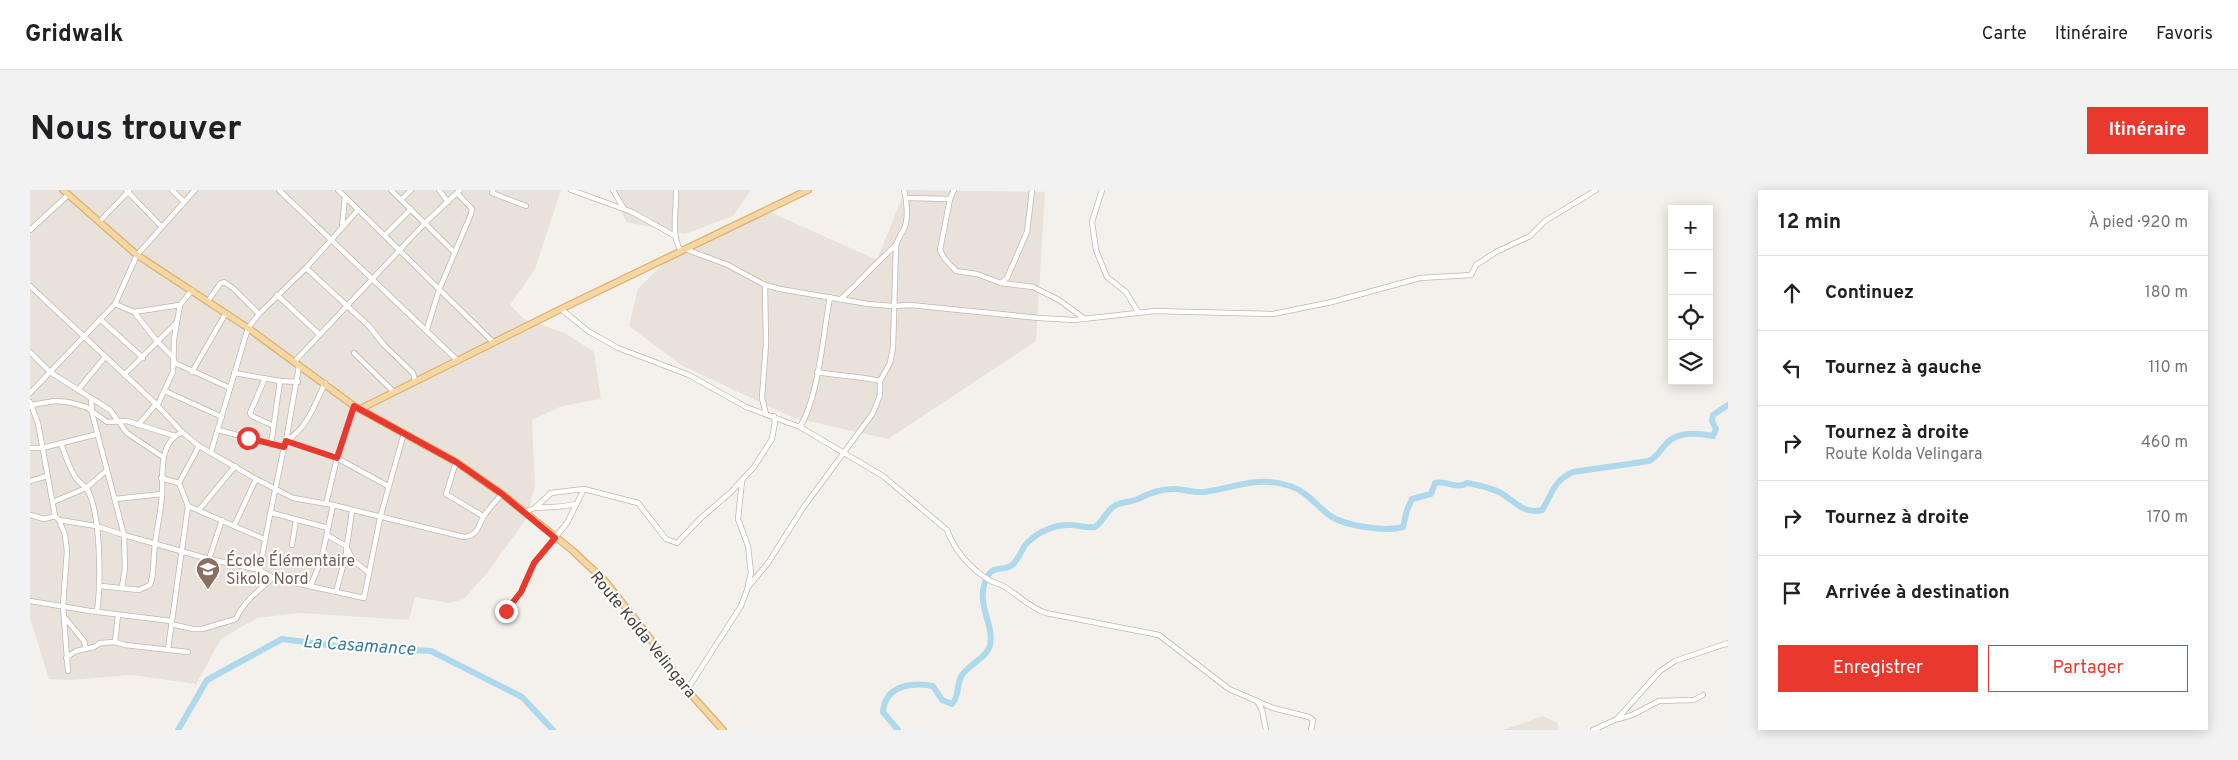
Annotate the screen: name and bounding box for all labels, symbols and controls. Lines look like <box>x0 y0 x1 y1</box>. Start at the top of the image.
text: Gridwalk <box>25 20 123 50</box>
text: Carte <box>1982 23 2027 46</box>
text: Itinéraire <box>2055 23 2128 46</box>
text: Favoris <box>2156 23 2213 46</box>
button: Itinéraire <box>2087 107 2208 154</box>
text: Nous trouver <box>30 108 242 152</box>
map controls <box>1668 205 1713 385</box>
button: + <box>1668 205 1713 250</box>
text: 12 min <box>1778 209 1841 236</box>
text: À pied · 920 m <box>2089 213 2188 233</box>
button: − <box>1668 250 1713 295</box>
icon: ahead <box>1778 279 1806 307</box>
text: Continuez <box>1825 281 1914 305</box>
text: 180 m <box>2145 283 2188 303</box>
button: locate <box>1668 295 1713 340</box>
button: layers <box>1668 340 1713 385</box>
icon: left <box>1778 354 1806 382</box>
text: Tournez à gauche <box>1825 356 1982 380</box>
text: 110 m <box>2148 358 2188 378</box>
text: Tournez à droite <box>1825 421 1969 445</box>
route start <box>237 427 260 450</box>
icon: right <box>1778 429 1806 457</box>
text: 460 m <box>2141 433 2188 453</box>
text: Route Kolda Velingara <box>1825 445 1982 465</box>
icon: right <box>1778 504 1806 532</box>
text: Tournez à droite <box>1825 506 1969 530</box>
text: 170 m <box>2147 508 2188 528</box>
place label: École Élémentaire Sikolo Nord <box>226 550 355 590</box>
school or university icon: École Élémentaire Sikolo Nord <box>195 556 221 590</box>
street label: Route Kolda Velingara <box>585 568 700 703</box>
icon: arrive <box>1778 579 1806 607</box>
text: Arrivée à destination <box>1825 581 2010 605</box>
route end <box>495 600 518 623</box>
water label: La Casamance <box>302 631 417 662</box>
button: Enregistrer <box>1778 645 1978 692</box>
button: Partager <box>1988 645 2188 692</box>

